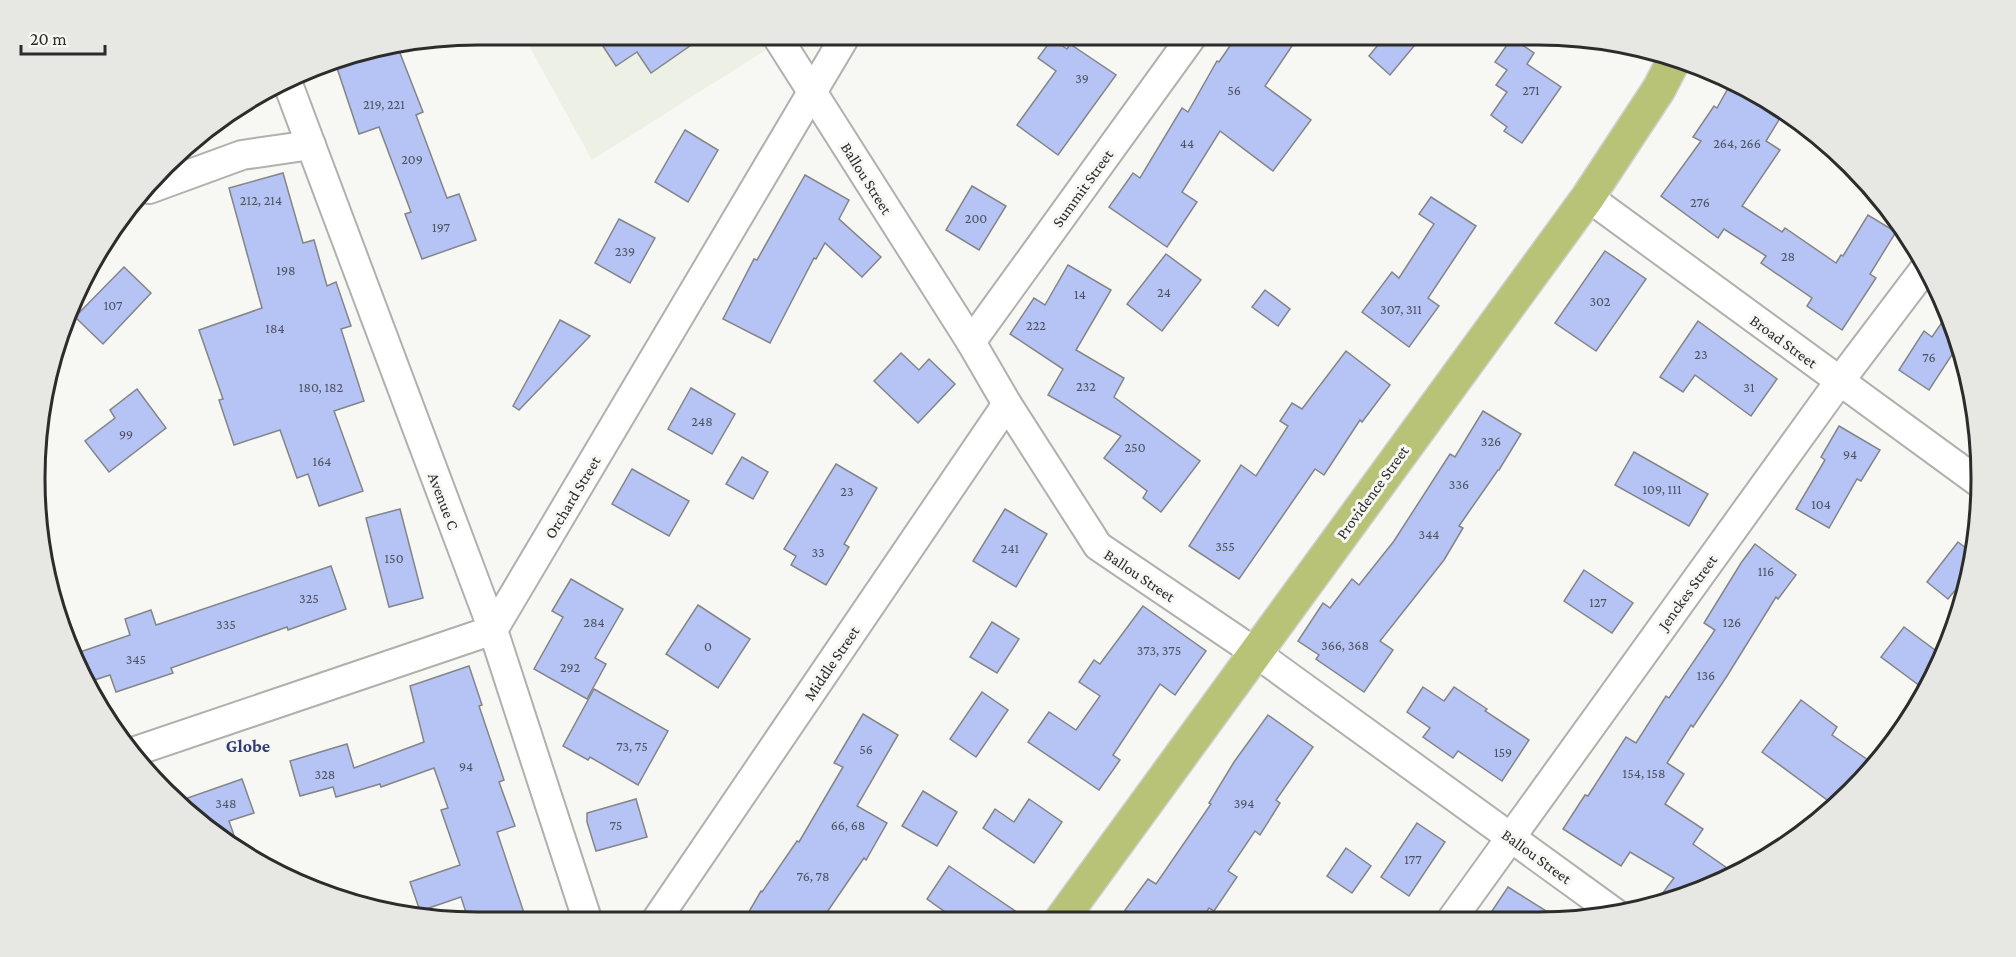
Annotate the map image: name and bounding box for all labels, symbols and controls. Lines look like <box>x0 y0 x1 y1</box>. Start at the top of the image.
scale bar <box>21 18 105 56</box>
text: 20 m <box>30 29 67 49</box>
house number: 39 <box>1075 70 1089 86</box>
house number: 56 <box>1227 82 1241 98</box>
house number: 271 <box>1522 82 1540 98</box>
house number: 219, 221 <box>363 96 405 112</box>
house number: 44 <box>1180 135 1194 151</box>
house number: 264, 266 <box>1713 135 1761 151</box>
street label: Ballou Street <box>838 139 896 218</box>
street label: Summit Street <box>1049 146 1117 230</box>
house number: 209 <box>401 151 423 167</box>
house number: 212, 214 <box>240 192 282 208</box>
house number: 276 <box>1690 194 1710 210</box>
house number: 200 <box>965 210 987 226</box>
house number: 197 <box>432 219 451 235</box>
house number: 239 <box>615 243 635 259</box>
house number: 28 <box>1781 248 1795 264</box>
house number: 198 <box>276 262 296 278</box>
house number: 24 <box>1157 284 1171 300</box>
house number: 14 <box>1074 286 1086 302</box>
house number: 302 <box>1589 293 1611 309</box>
house number: 107 <box>104 297 123 313</box>
house number: 307, 311 <box>1380 301 1422 317</box>
street label: Broad Street <box>1747 312 1821 372</box>
house number: 222 <box>1026 317 1046 333</box>
house number: 184 <box>265 320 285 336</box>
house number: 23 <box>1694 346 1708 362</box>
house number: 76 <box>1922 349 1936 365</box>
house number: 232 <box>1076 378 1096 394</box>
house number: 180, 182 <box>299 379 344 395</box>
house number: 31 <box>1743 379 1755 395</box>
house number: 248 <box>691 413 713 429</box>
house number: 99 <box>119 426 133 442</box>
house number: 326 <box>1481 433 1501 449</box>
house number: 250 <box>1124 439 1146 455</box>
street label: Providence Street <box>1333 442 1412 542</box>
house number: 94 <box>1843 446 1857 462</box>
street label: Orchard Street <box>541 452 604 541</box>
house number: 164 <box>313 453 331 469</box>
street label: Avenue C <box>425 470 462 532</box>
house number: 336 <box>1449 476 1469 492</box>
house number: 109, 111 <box>1642 481 1682 497</box>
house number: 23 <box>840 483 854 499</box>
house number: 104 <box>1811 496 1831 512</box>
house number: 344 <box>1419 526 1439 542</box>
house number: 355 <box>1215 538 1235 554</box>
house number: 241 <box>1001 540 1020 556</box>
house number: 33 <box>811 544 825 560</box>
street label: Ballou Street <box>1101 546 1179 606</box>
house number: 150 <box>384 550 404 566</box>
street label: Jenckes Street <box>1653 551 1721 635</box>
house number: 116 <box>1758 563 1774 579</box>
house number: 325 <box>299 590 319 606</box>
house number: 127 <box>1589 594 1607 610</box>
house number: 284 <box>583 614 605 630</box>
house number: 126 <box>1723 614 1741 630</box>
house number: 335 <box>216 616 236 632</box>
street label: Middle Street <box>800 622 863 704</box>
house number: 366, 368 <box>1321 637 1369 653</box>
house number: 0 <box>704 638 712 654</box>
house number: 373, 375 <box>1137 642 1181 658</box>
house number: 345 <box>126 651 146 667</box>
house number: 292 <box>560 659 580 675</box>
house number: 136 <box>1697 667 1715 683</box>
district label: Globe <box>226 736 270 756</box>
house number: 73, 75 <box>616 738 648 754</box>
house number: 56 <box>859 741 873 757</box>
house number: 159 <box>1494 744 1512 760</box>
house number: 94 <box>459 758 473 774</box>
house number: 154, 158 <box>1622 765 1666 781</box>
house number: 328 <box>315 766 335 782</box>
house number: 348 <box>215 795 237 811</box>
house number: 394 <box>1234 795 1254 811</box>
house number: 75 <box>610 817 622 833</box>
house number: 66, 68 <box>831 817 865 833</box>
street label: Ballou Street <box>1499 826 1575 888</box>
house number: 177 <box>1404 851 1422 867</box>
house number: 76, 78 <box>796 868 830 884</box>

